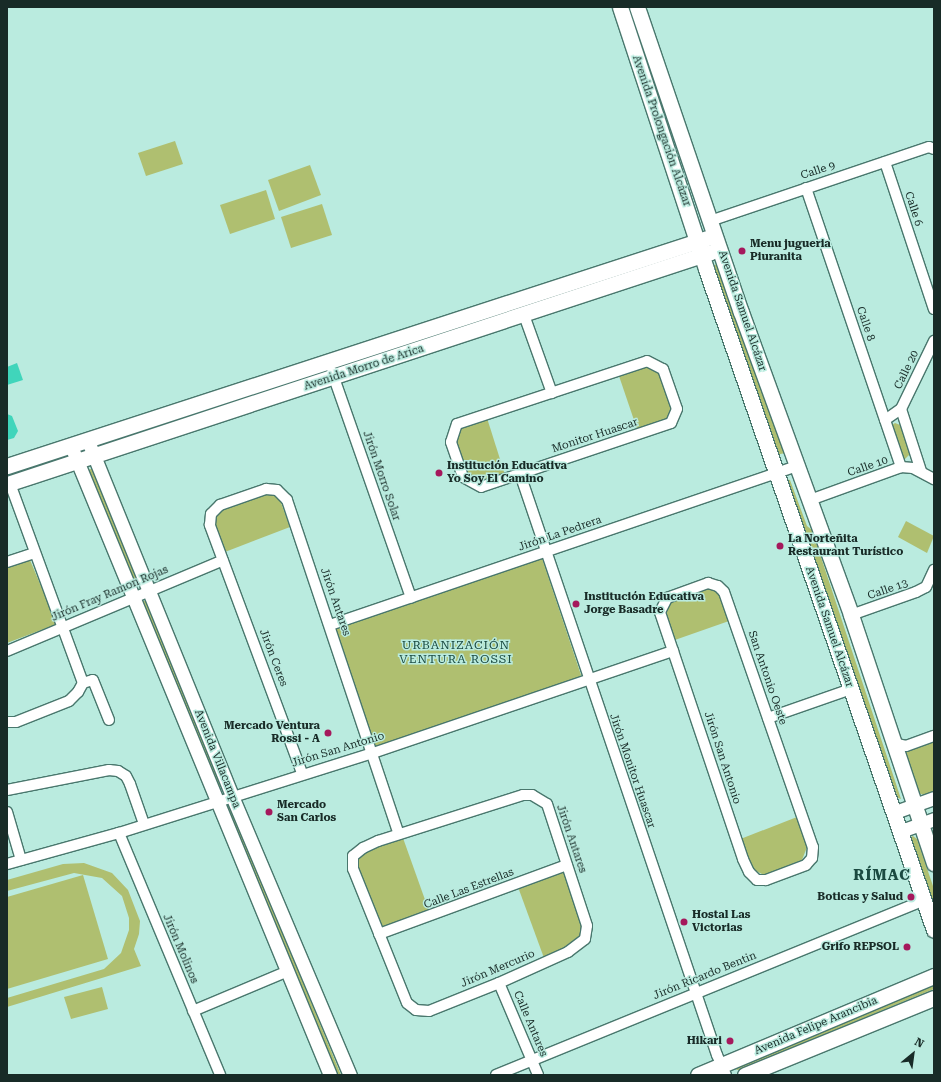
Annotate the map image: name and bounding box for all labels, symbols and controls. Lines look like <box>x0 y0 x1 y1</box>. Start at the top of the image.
street label: Avenida Prolongación Alcázar <box>629 54 693 208</box>
street label: Calle 9 <box>799 159 837 183</box>
street label: Calle 6 <box>901 190 925 228</box>
place label: Menu jugueria Piuranita <box>750 238 831 264</box>
marker: Menu jugueria Piuranita <box>737 246 747 256</box>
street label: Avenida Samuel Alcázar <box>715 249 769 373</box>
street label: Calle 8 <box>853 305 877 343</box>
street label: Avenida Morro de Arica <box>302 342 426 394</box>
street label: Calle 20 <box>892 348 922 392</box>
street label: Monitor Huascar <box>550 416 640 456</box>
street label: Jirón Morro Solar <box>359 429 403 523</box>
street label: Calle 10 <box>846 454 890 480</box>
place label: Institución Educativa Yo Soy El Camino <box>447 460 567 486</box>
marker: Institución Educativa Yo Soy El Camino <box>434 468 444 478</box>
street label: Jirón La Pedrera <box>517 514 603 554</box>
place label: La Norteñita Restaurant Turístico <box>788 533 903 559</box>
marker: La Norteñita Restaurant Turístico <box>775 541 785 551</box>
street label: Jirón Fray Ramon Rojas <box>50 563 170 625</box>
street label: Avenida Samuel Alcázar <box>802 565 856 689</box>
street label: Jirón Antares <box>317 566 353 638</box>
street label: Calle 13 <box>866 577 910 603</box>
place label: Institución Educativa Jorge Basadre <box>584 591 704 617</box>
marker: Institución Educativa Jorge Basadre <box>571 599 581 609</box>
street label: Jirón Ceres <box>256 627 290 689</box>
street label: San Antonio Oeste <box>745 629 789 727</box>
district label: URBANIZACIÓN VENTURA ROSSI <box>399 639 513 667</box>
street label: Avenida Villacampa <box>191 708 243 810</box>
street label: Jirón San Antonio <box>701 710 743 806</box>
street label: Jirón Monitor Huascar <box>606 712 658 830</box>
place label: Mercado Ventura Rossi - A <box>224 720 320 746</box>
marker: Mercado Ventura Rossi - A <box>323 728 333 738</box>
street label: Jirón San Antonio <box>290 730 386 770</box>
place label: Mercado San Carlos <box>277 799 336 825</box>
street label: Jirón Antares <box>553 803 589 875</box>
marker: Mercado San Carlos <box>264 807 274 817</box>
street label: Calle Las Estrellas <box>422 866 516 912</box>
district label: RÍMAC <box>853 867 911 885</box>
place label: Boticas y Salud <box>817 890 903 904</box>
marker: Boticas y Salud <box>906 892 916 902</box>
place label: Hostal Las Victorias <box>692 909 750 935</box>
street label: Jirón Molinos <box>159 912 201 986</box>
marker: Hostal Las Victorias <box>679 917 689 927</box>
place label: Grifo REPSOL <box>822 940 899 954</box>
marker: Grifo REPSOL <box>902 942 912 952</box>
street label: Jirón Mercurio <box>459 947 537 991</box>
street label: Jirón Ricardo Bentin <box>651 949 759 1003</box>
street label: Calle Antares <box>510 989 550 1059</box>
street label: Avenida Felipe Arancibia <box>753 994 879 1058</box>
place label: Hikari <box>687 1034 722 1048</box>
north arrow <box>893 1034 933 1074</box>
text: N <box>912 1035 926 1051</box>
marker: Hikari <box>725 1036 735 1046</box>

